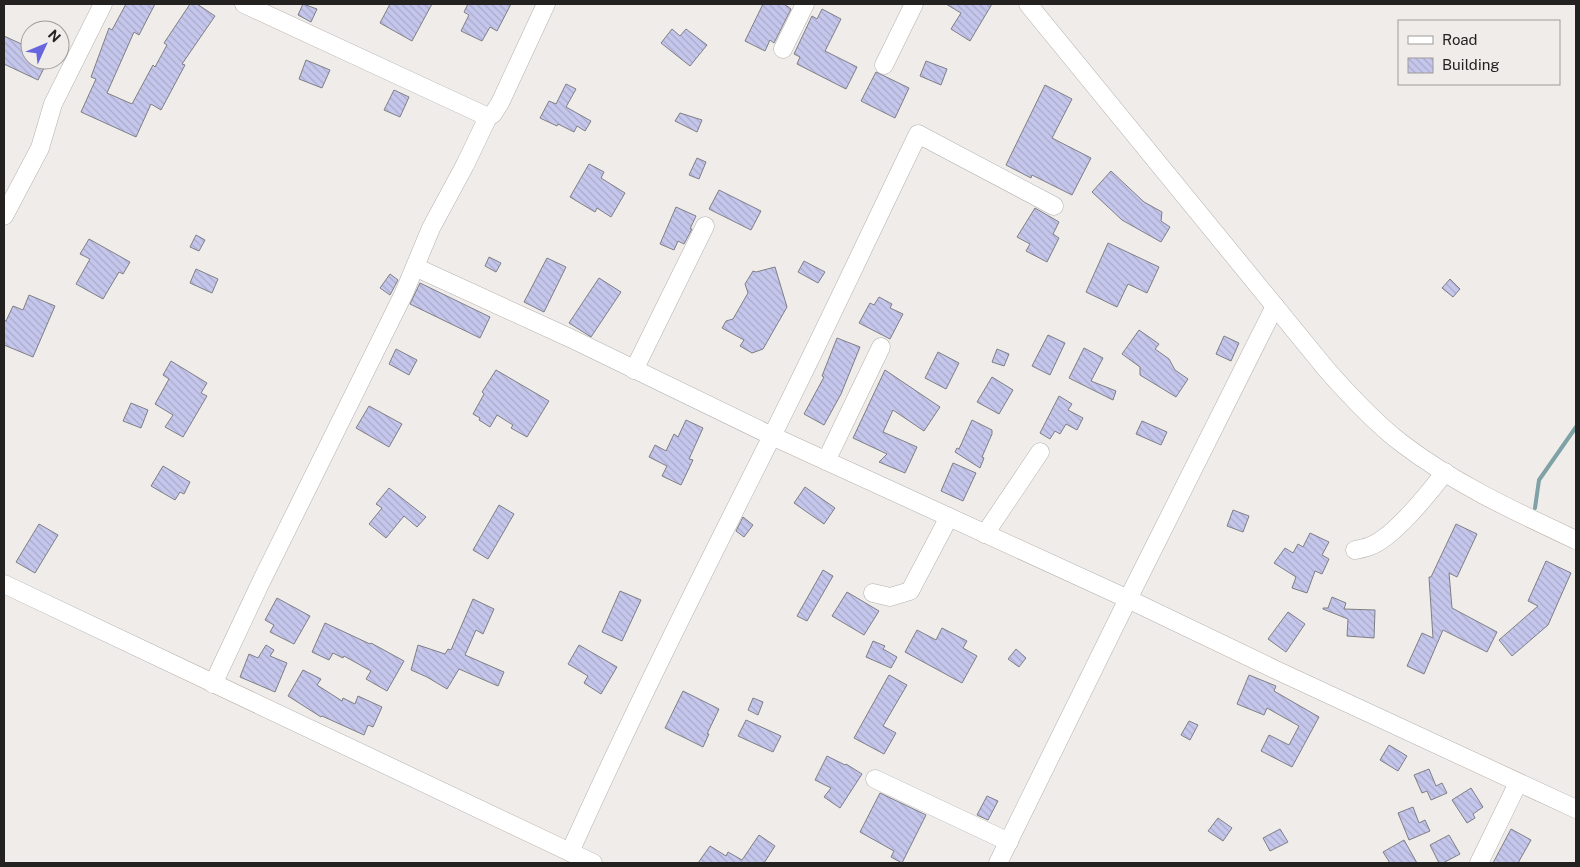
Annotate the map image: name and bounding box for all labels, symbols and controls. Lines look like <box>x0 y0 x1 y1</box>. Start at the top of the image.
north arrow <box>20 20 70 70</box>
legend <box>1398 20 1560 85</box>
text: N <box>45 26 64 45</box>
text: Road <box>1442 31 1478 48</box>
text: Building <box>1442 56 1500 73</box>

